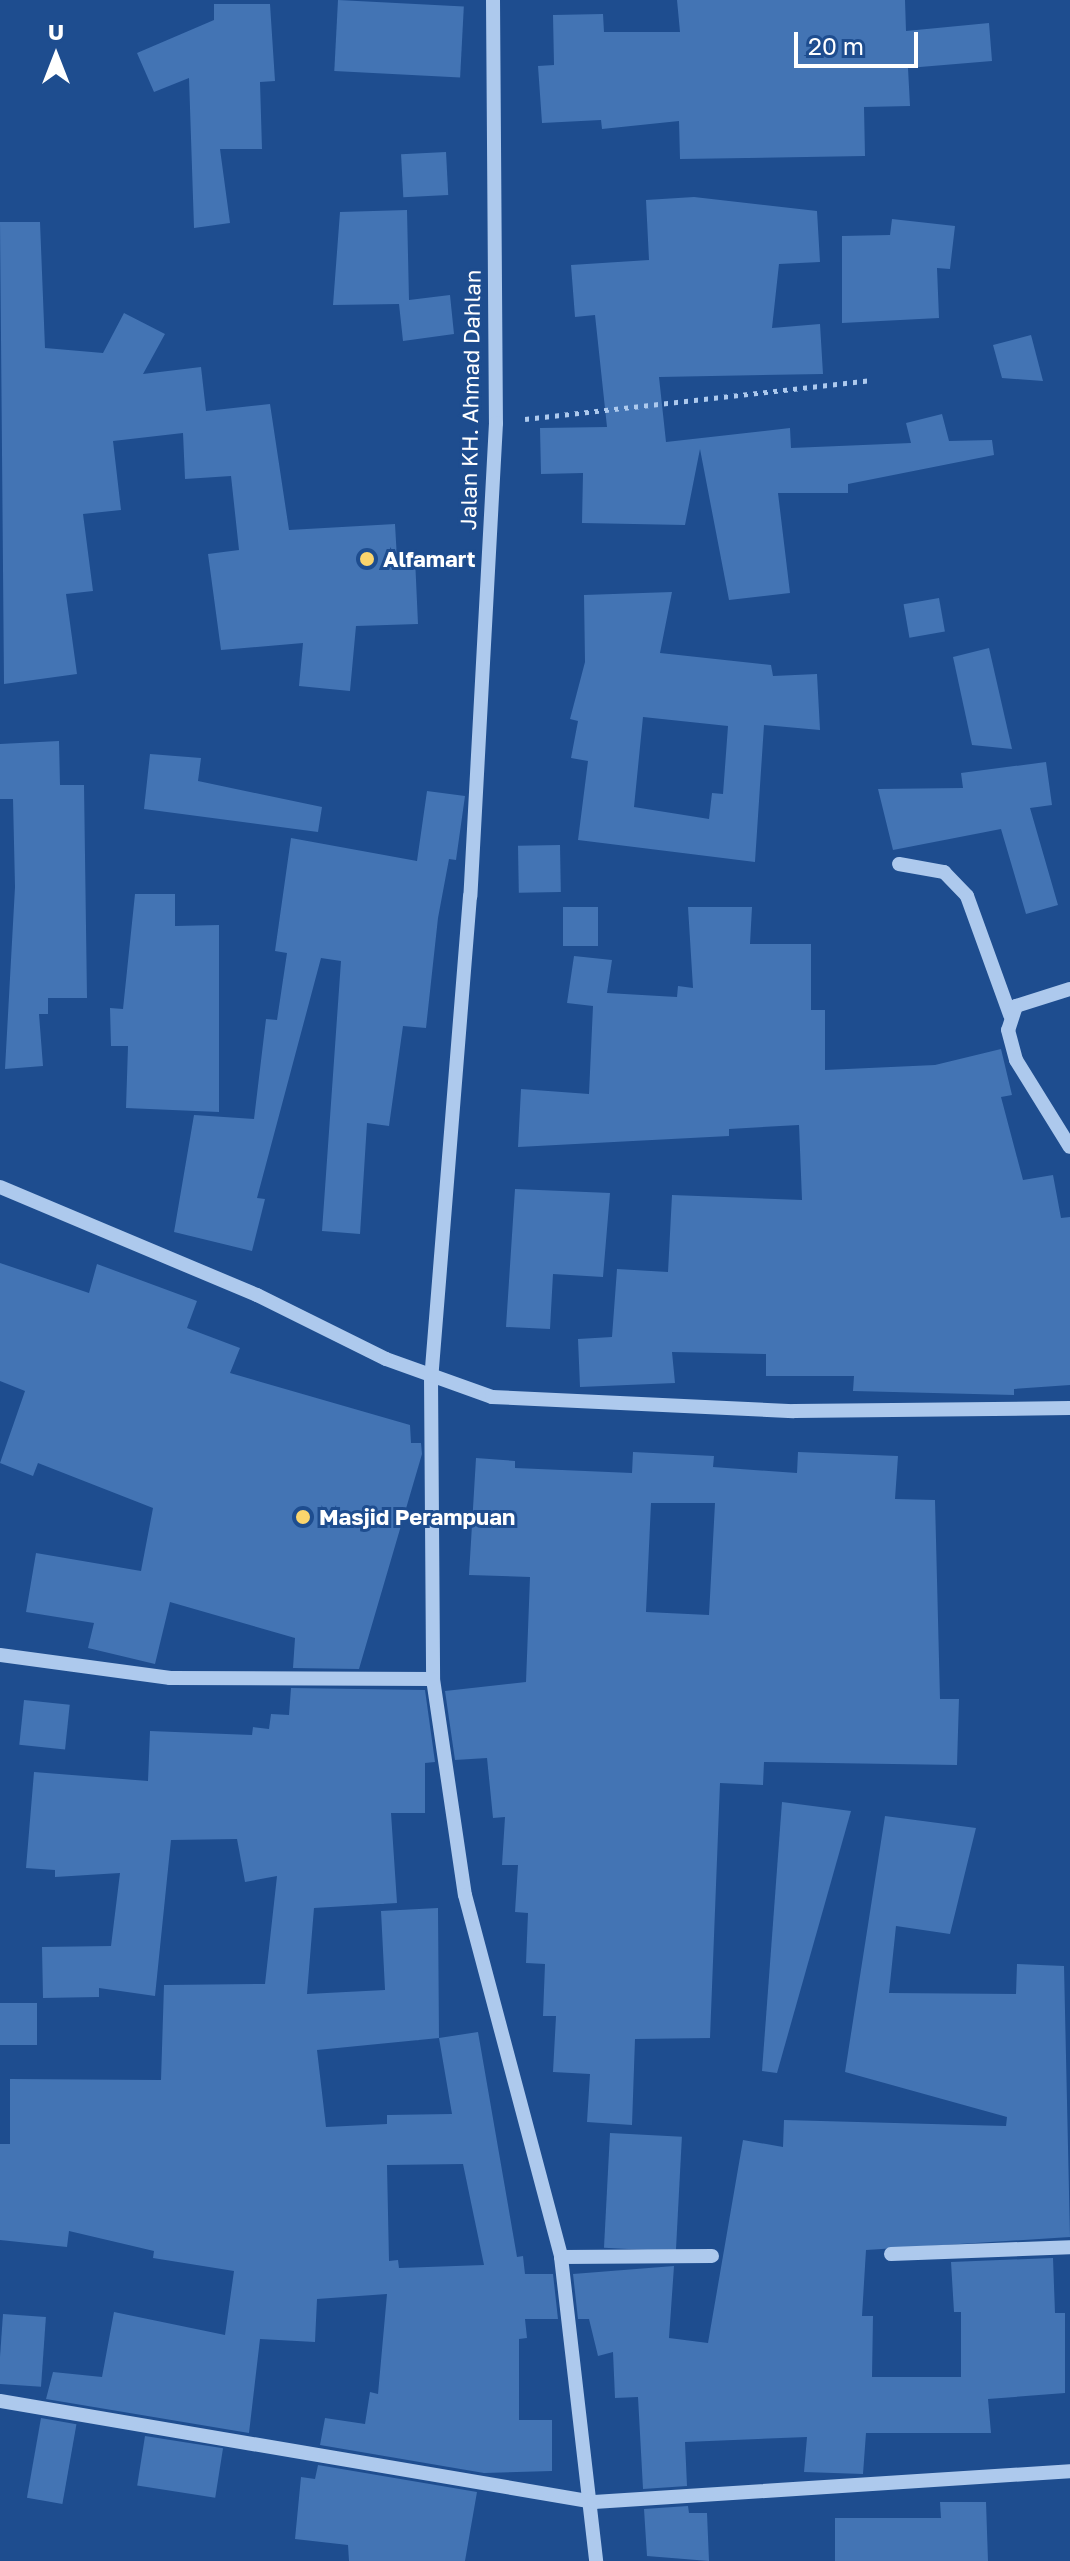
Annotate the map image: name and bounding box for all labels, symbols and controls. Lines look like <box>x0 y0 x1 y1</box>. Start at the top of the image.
north arrow <box>16 16 96 96</box>
scale bar <box>798 16 922 66</box>
text: U <box>48 18 64 45</box>
text: 20 m <box>808 31 864 60</box>
street label: Jalan KH. Ahmad Dahlan <box>455 269 485 531</box>
place label: Alfamart <box>383 546 476 572</box>
marker: Alfamart <box>358 550 376 568</box>
place label: Masjid Perampuan <box>319 1504 515 1530</box>
marker: Masjid Perampuan <box>294 1508 312 1526</box>

